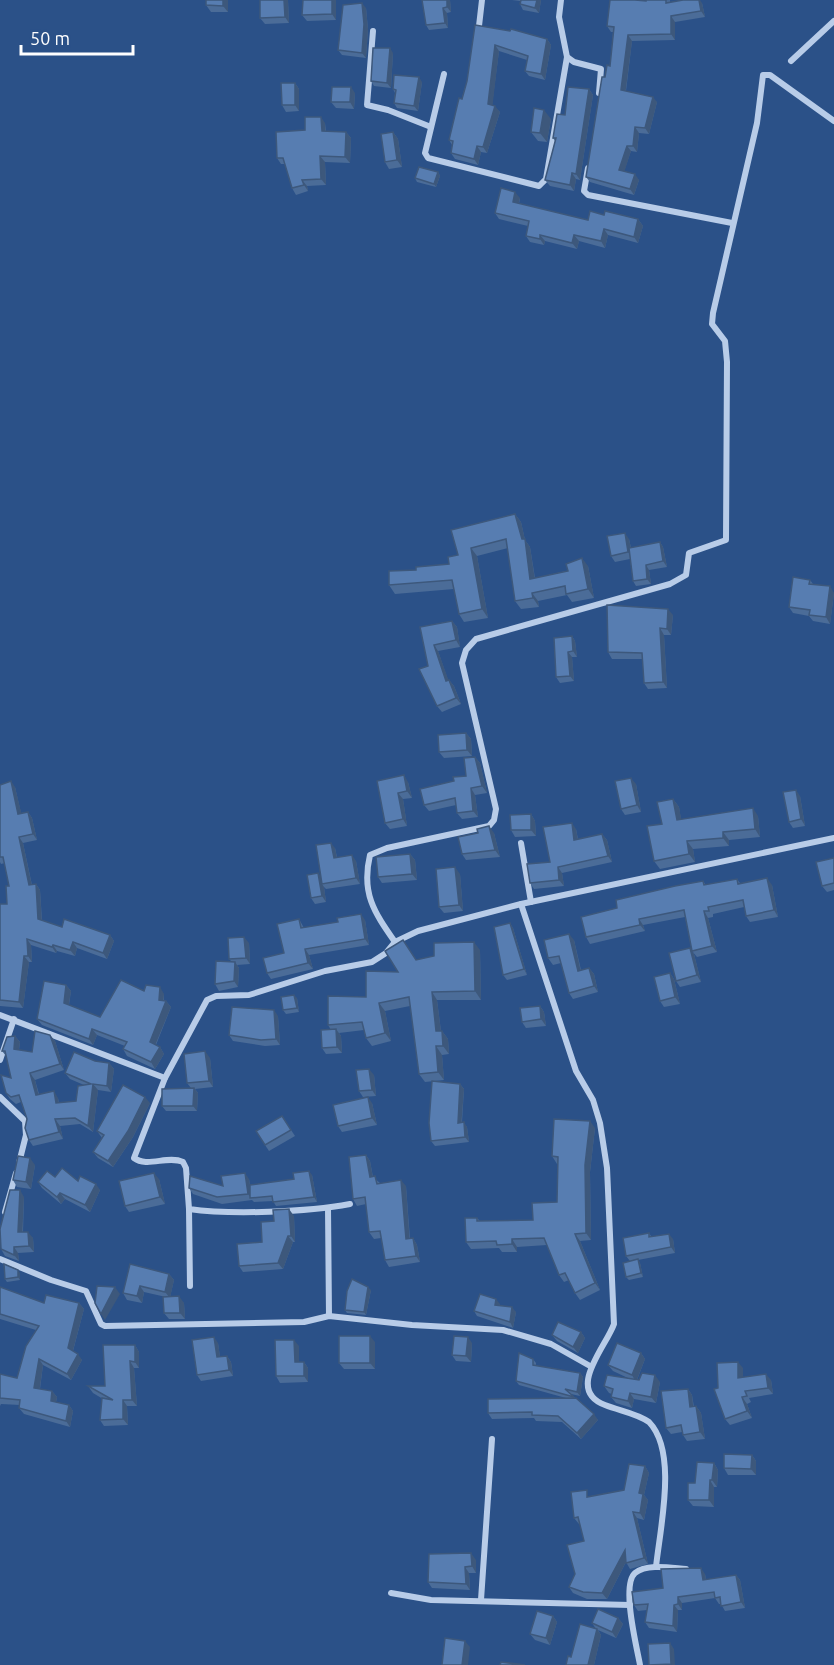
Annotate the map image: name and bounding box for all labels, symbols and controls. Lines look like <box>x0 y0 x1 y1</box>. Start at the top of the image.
scale bar <box>21 18 134 56</box>
text: 50 m <box>30 28 70 48</box>

